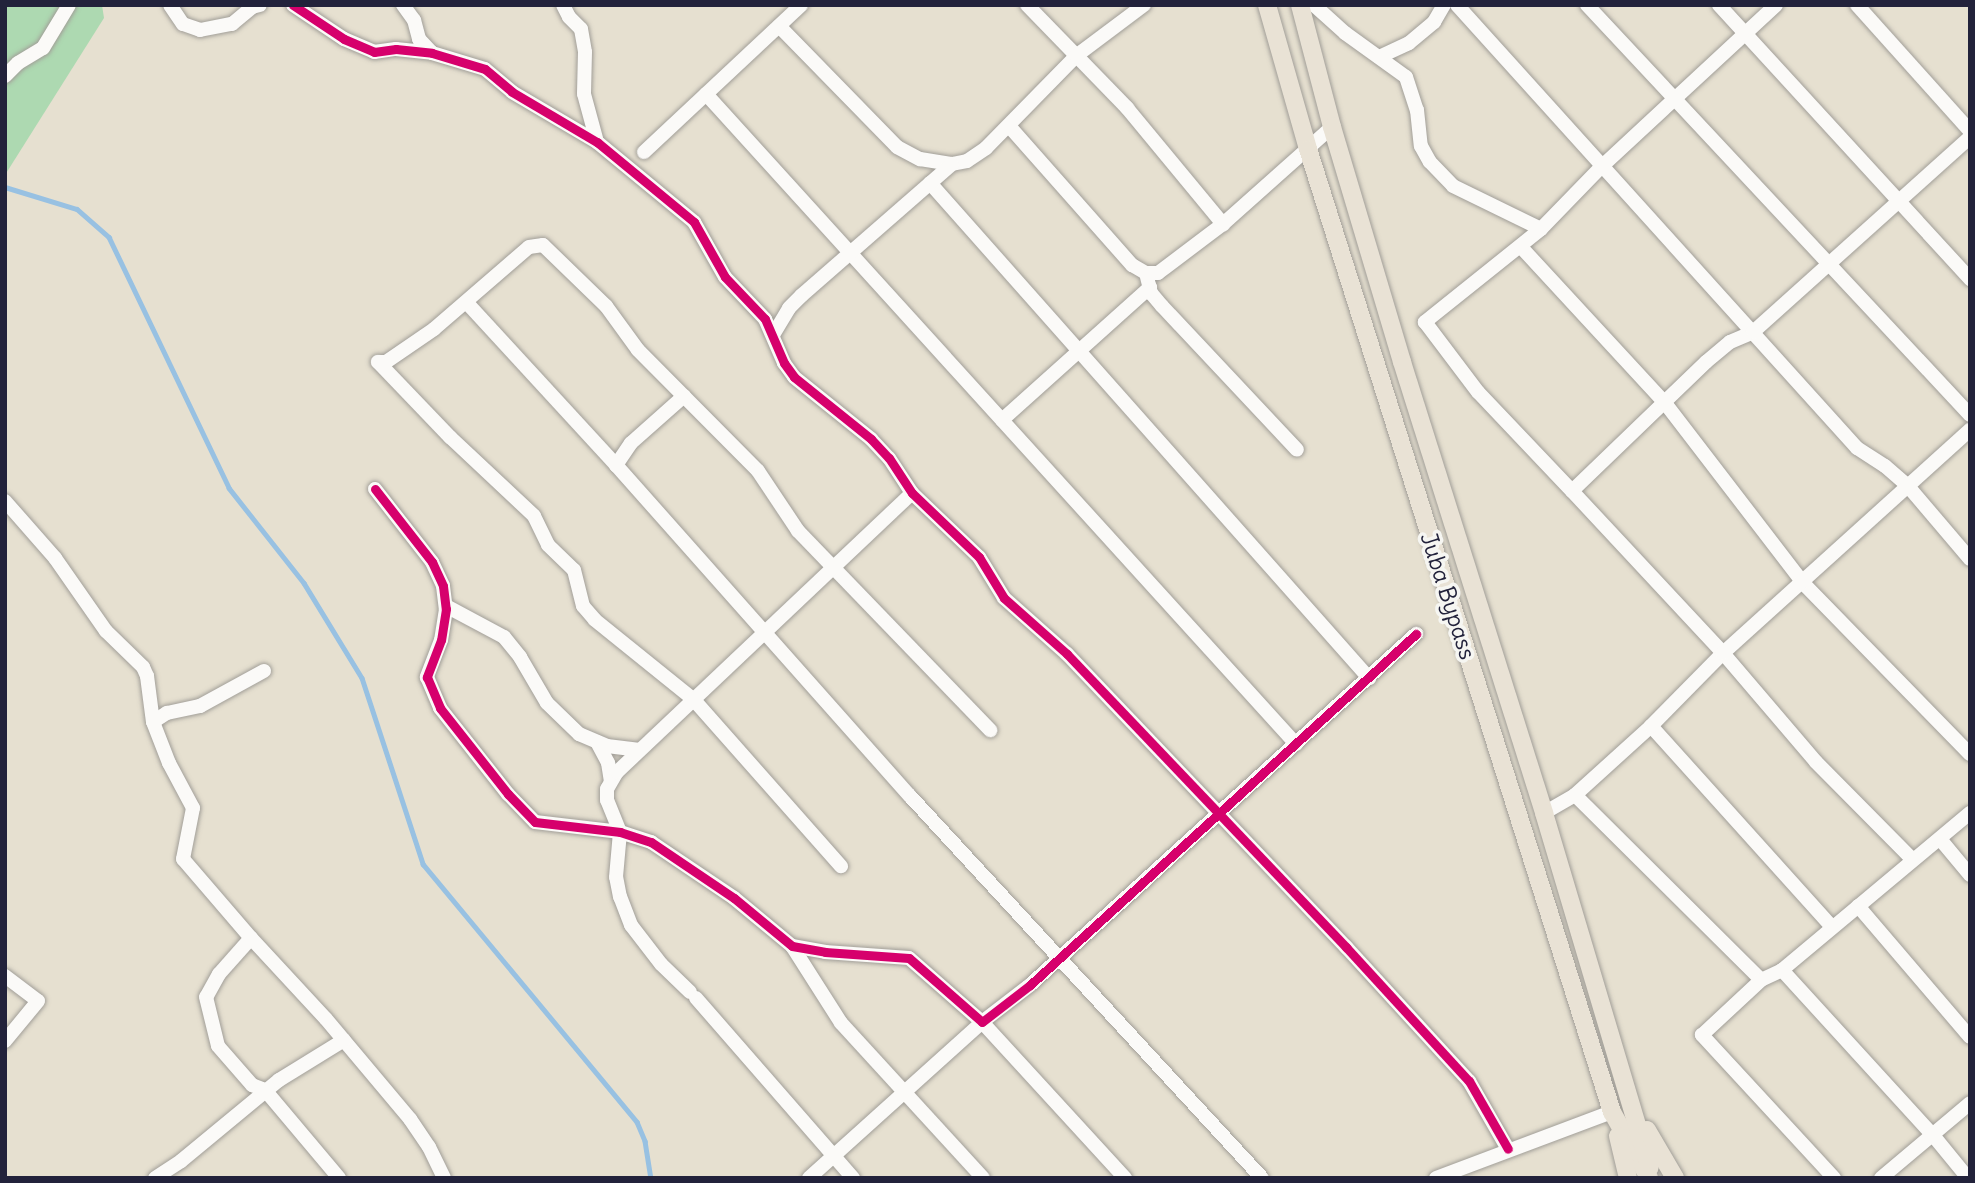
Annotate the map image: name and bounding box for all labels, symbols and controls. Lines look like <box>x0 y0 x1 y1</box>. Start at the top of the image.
street label: Juba Bypass <box>1415 529 1481 663</box>

